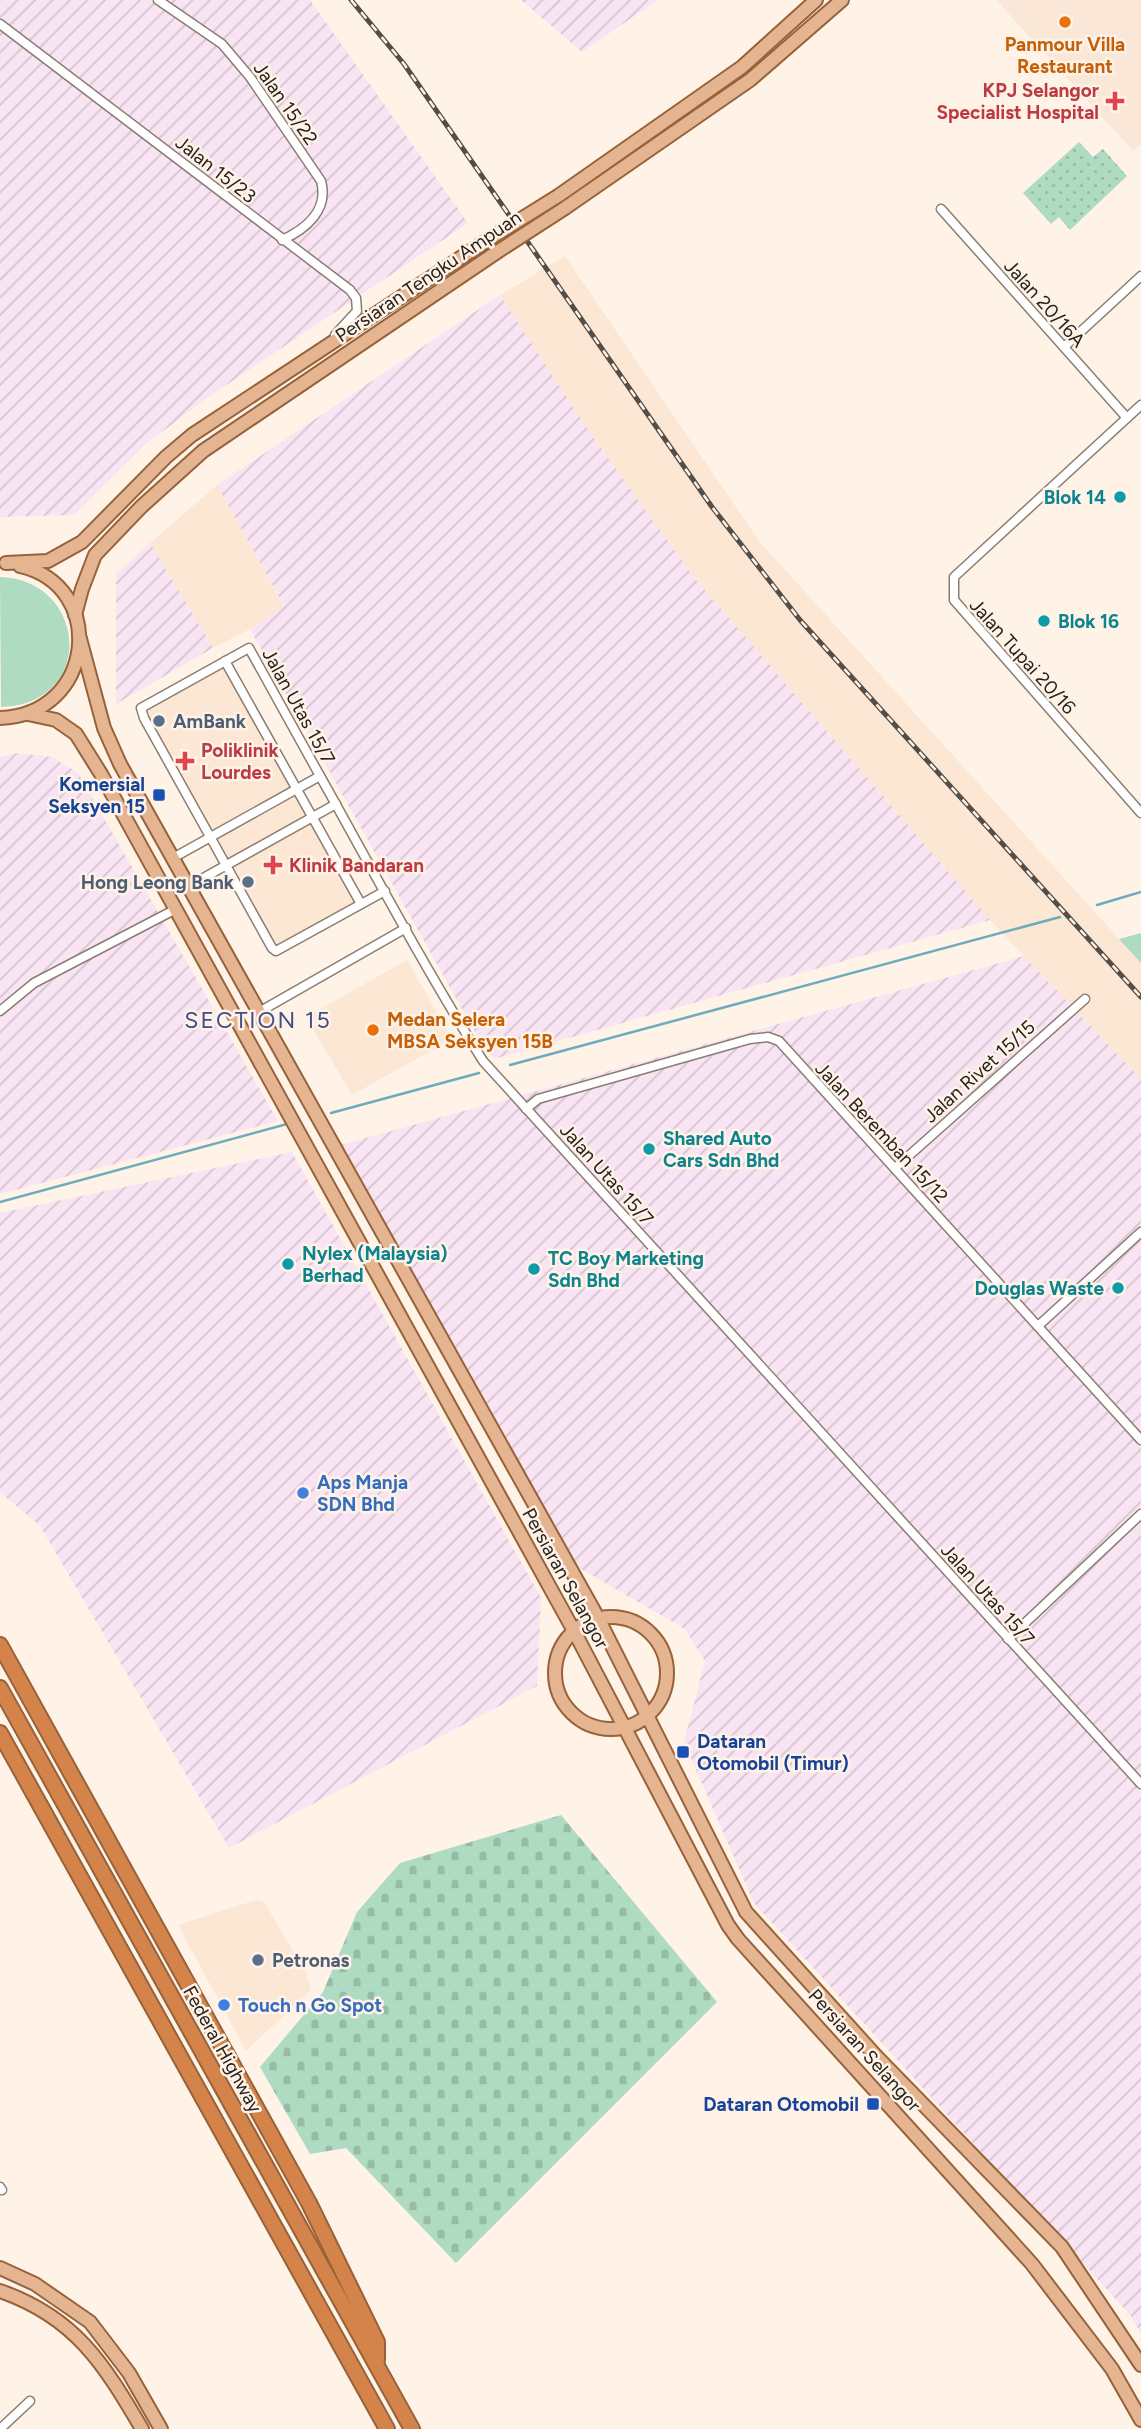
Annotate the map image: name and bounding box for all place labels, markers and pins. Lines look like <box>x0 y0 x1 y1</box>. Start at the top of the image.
marker: Panmour Villa Restaurant <box>1057 14 1073 30</box>
place label: Panmour Villa Restaurant <box>1005 33 1125 78</box>
place label: KPJ Selangor Specialist Hospital <box>937 79 1099 124</box>
marker: KPJ Selangor Specialist Hospital <box>1105 91 1125 111</box>
place label: Blok 14 <box>1044 486 1106 509</box>
marker: Blok 14 <box>1112 489 1128 505</box>
place label: Blok 16 <box>1058 610 1119 633</box>
marker: Blok 16 <box>1036 613 1052 629</box>
place label: AmBank <box>173 710 247 733</box>
marker: AmBank <box>151 713 167 729</box>
place label: Poliklinik Lourdes <box>201 739 280 784</box>
marker: Poliklinik Lourdes <box>175 751 195 771</box>
place label: Komersial Seksyen 15 <box>48 773 145 818</box>
marker: Komersial Seksyen 15 <box>151 787 167 803</box>
place label: Klinik Bandaran <box>289 854 424 877</box>
marker: Klinik Bandaran <box>263 855 283 875</box>
place label: Hong Leong Bank <box>81 871 235 894</box>
marker: Hong Leong Bank <box>240 874 256 890</box>
place label: Medan Selera MBSA Seksyen 15B <box>387 1008 553 1053</box>
marker: Medan Selera MBSA Seksyen 15B <box>365 1022 381 1038</box>
place label: Shared Auto Cars Sdn Bhd <box>663 1127 779 1172</box>
marker: Shared Auto Cars Sdn Bhd <box>641 1141 657 1157</box>
place label: Nylex (Malaysia) Berhad <box>302 1242 448 1287</box>
place label: TC Boy Marketing Sdn Bhd <box>548 1247 704 1292</box>
marker: Nylex (Malaysia) Berhad <box>280 1256 296 1272</box>
marker: TC Boy Marketing Sdn Bhd <box>526 1261 542 1277</box>
place label: Douglas Waste <box>974 1277 1104 1300</box>
marker: Douglas Waste <box>1110 1280 1126 1296</box>
place label: Aps Manja SDN Bhd <box>317 1471 408 1516</box>
marker: Aps Manja SDN Bhd <box>295 1485 311 1501</box>
place label: Dataran Otomobil (Timur) <box>697 1730 849 1775</box>
marker: Dataran Otomobil (Timur) <box>675 1744 691 1760</box>
place label: Petronas <box>272 1949 350 1972</box>
marker: Petronas <box>250 1952 266 1968</box>
place label: Touch n Go Spot <box>238 1994 382 2017</box>
marker: Touch n Go Spot <box>216 1997 232 2013</box>
place label: Dataran Otomobil <box>703 2093 859 2116</box>
marker: Dataran Otomobil <box>865 2096 881 2112</box>

